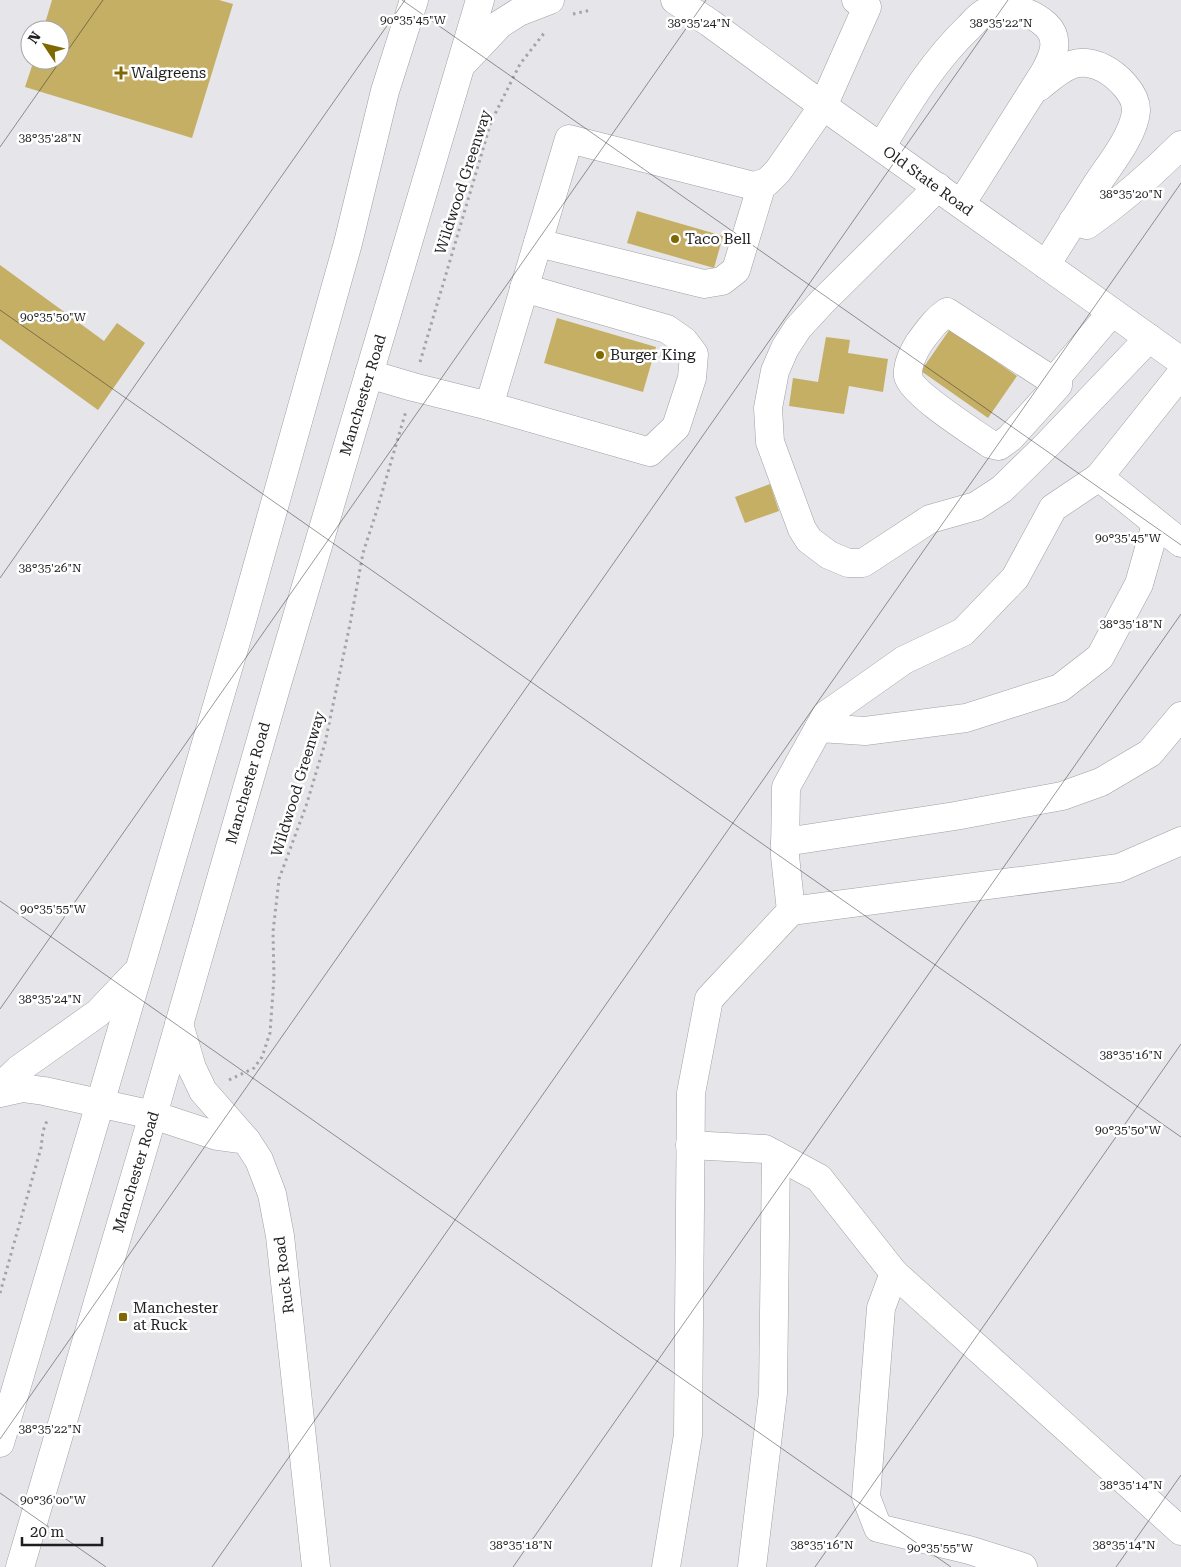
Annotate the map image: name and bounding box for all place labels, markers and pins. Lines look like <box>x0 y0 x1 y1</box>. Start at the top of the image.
place label: Walgreens <box>131 64 206 82</box>
marker: Walgreens <box>115 67 127 79</box>
place label: Taco Bell <box>685 230 751 248</box>
marker: Taco Bell <box>669 233 681 245</box>
place label: Burger King <box>610 346 696 364</box>
marker: Burger King <box>594 349 606 361</box>
place label: Manchester at Ruck <box>133 1299 218 1334</box>
marker: Manchester at Ruck <box>117 1311 129 1323</box>

